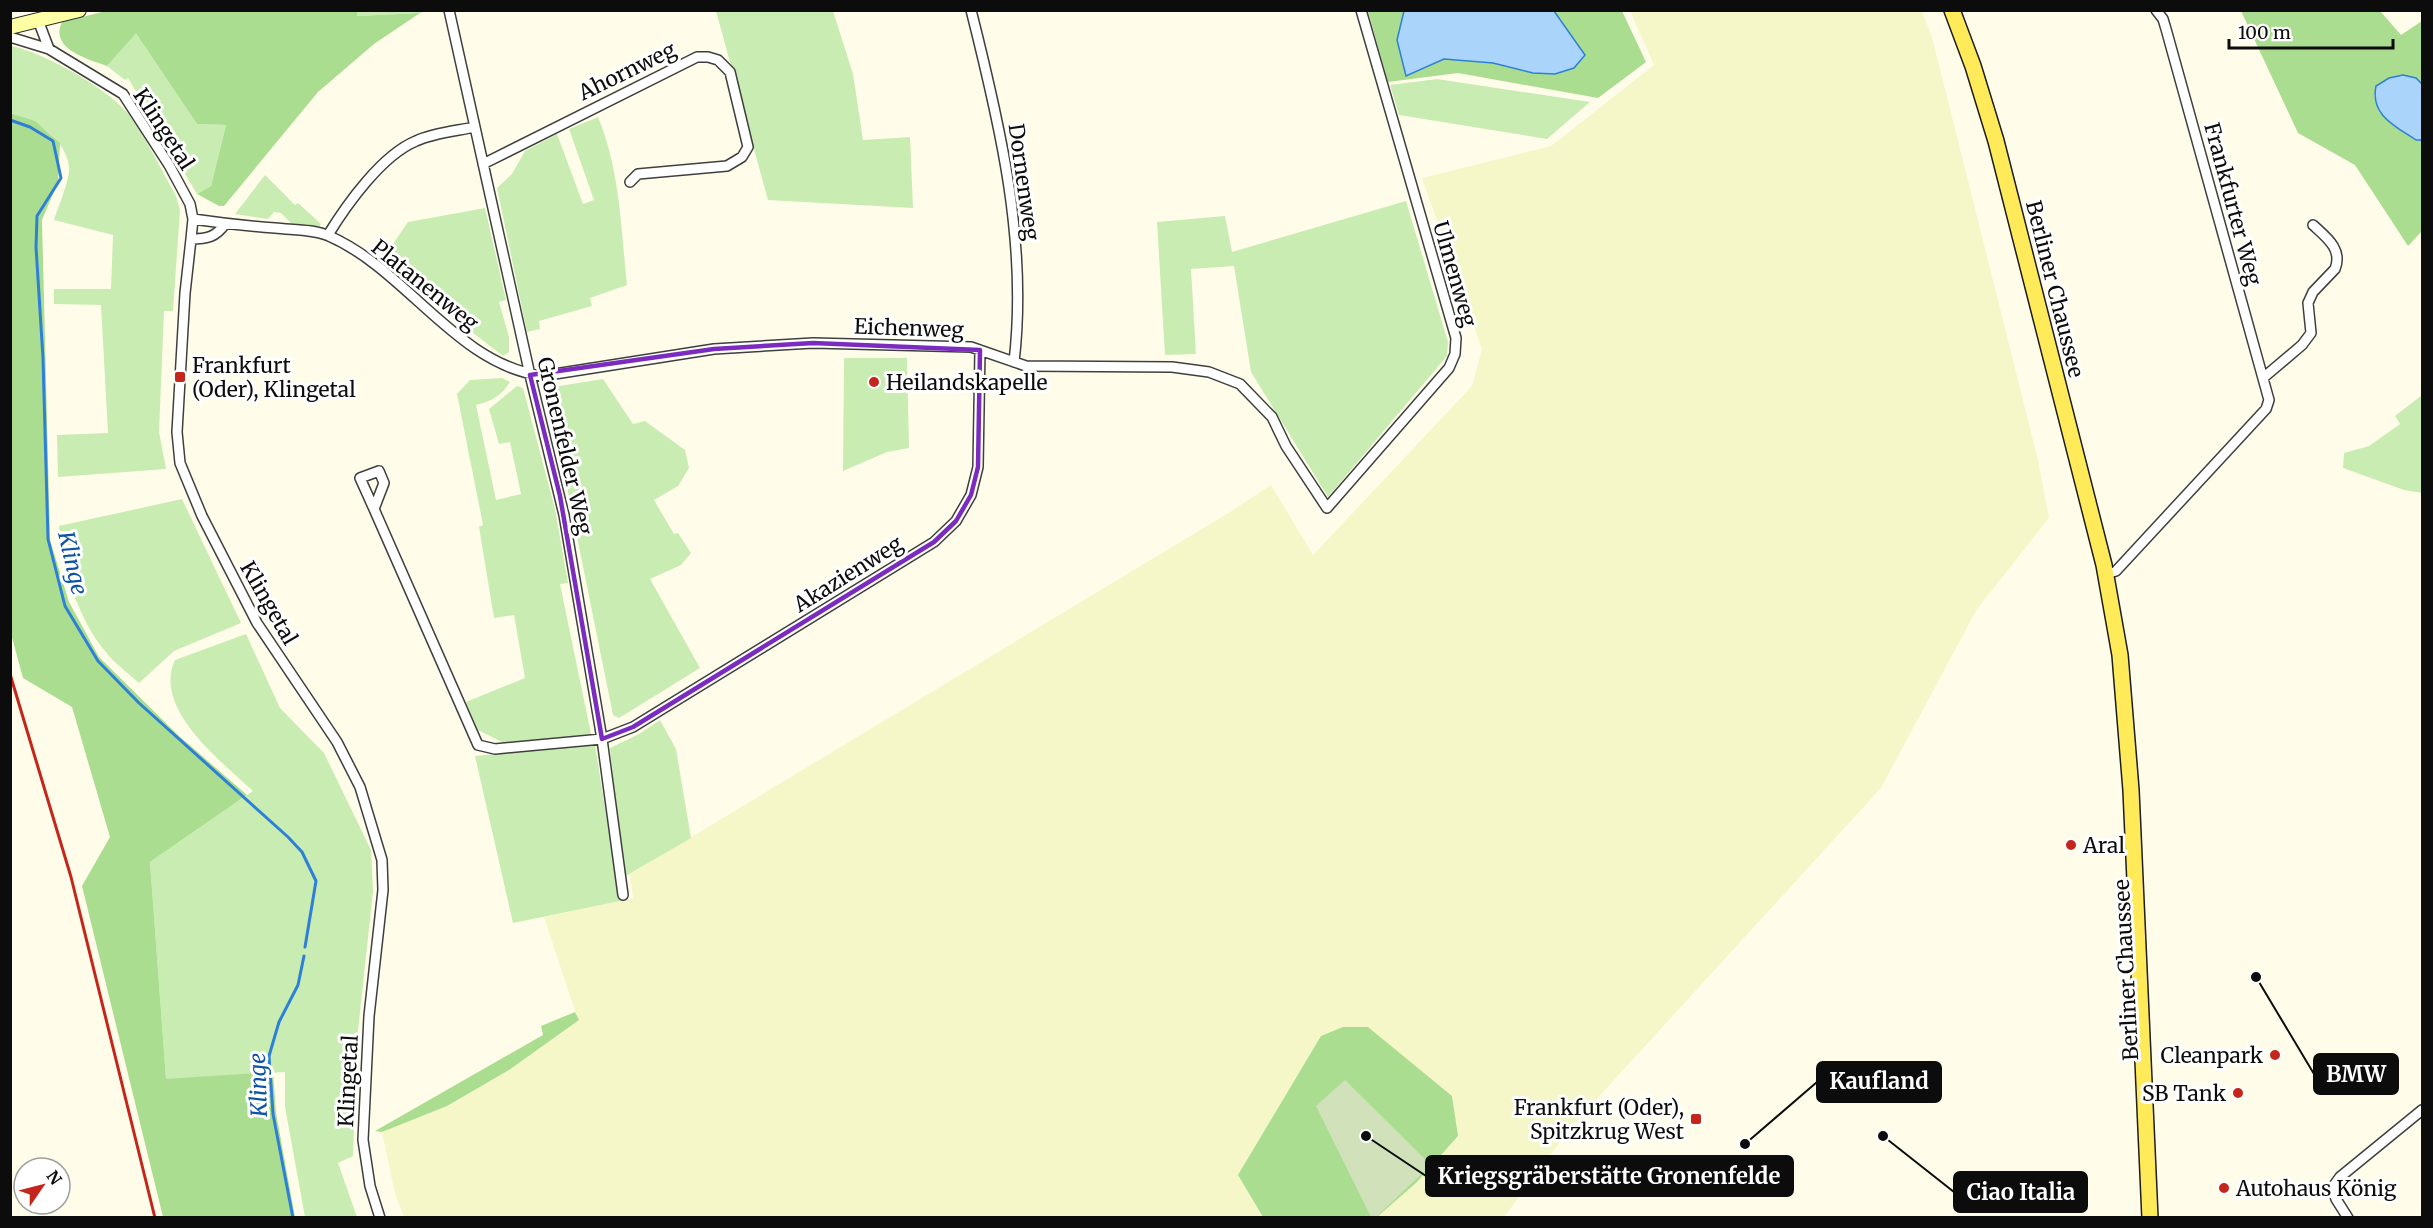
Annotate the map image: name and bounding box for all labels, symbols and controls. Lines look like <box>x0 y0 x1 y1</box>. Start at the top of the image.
scale bar <box>2229 12 2392 50</box>
text: 100 m <box>2238 21 2291 44</box>
street label: Ahornweg <box>573 36 680 107</box>
street label: Klingetal <box>128 83 201 175</box>
street label: Frankfurter Weg <box>2198 120 2268 289</box>
street label: Dornenweg <box>1002 122 1046 242</box>
street label: Berliner Chaussee <box>2020 198 2090 380</box>
street label: Ulmenweg <box>1427 218 1483 330</box>
street label: Platanenweg <box>366 234 484 337</box>
street label: Eichenweg <box>854 313 965 343</box>
place label: Frankfurt (Oder), Klingetal <box>192 352 356 403</box>
street label: Gronenfelder Weg <box>531 354 599 538</box>
place label: Heilandskapelle <box>886 369 1047 396</box>
marker: Frankfurt (Oder), Klingetal <box>173 370 187 384</box>
marker: Heilandskapelle <box>867 375 881 389</box>
water label: Klinge <box>52 528 94 597</box>
street label: Akazienweg <box>788 530 908 619</box>
street label: Klingetal <box>234 556 304 650</box>
place label: Aral <box>2082 832 2126 859</box>
marker: Aral <box>2064 838 2078 852</box>
street label: Berliner Chaussee <box>2108 879 2144 1061</box>
street label: Klingetal <box>332 1034 364 1128</box>
place label: Cleanpark <box>2160 1042 2264 1069</box>
marker: Cleanpark <box>2268 1048 2282 1062</box>
water label: Klinge <box>243 1052 273 1119</box>
callout: BMW <box>2314 1054 2398 1094</box>
text: BMW <box>2326 1060 2387 1088</box>
callout: Kaufland <box>1817 1062 1941 1102</box>
text: Kaufland <box>1829 1067 1929 1095</box>
place label: SB Tank <box>2142 1080 2227 1107</box>
marker: SB Tank <box>2231 1086 2245 1100</box>
place label: Frankfurt (Oder), Spitzkrug West <box>1514 1094 1684 1145</box>
marker: Frankfurt (Oder), Spitzkrug West <box>1689 1112 1703 1126</box>
north arrow <box>12 1156 72 1216</box>
callout: Kriegsgräberstätte Gronenfelde <box>1426 1156 1793 1196</box>
text: Kriegsgräberstätte Gronenfelde <box>1438 1162 1781 1190</box>
text: N <box>42 1166 66 1189</box>
callout: Ciao Italia <box>1954 1172 2087 1212</box>
place label: Autohaus König <box>2235 1175 2397 1202</box>
text: Ciao Italia <box>1967 1178 2075 1206</box>
marker: Autohaus König <box>2217 1181 2231 1195</box>

